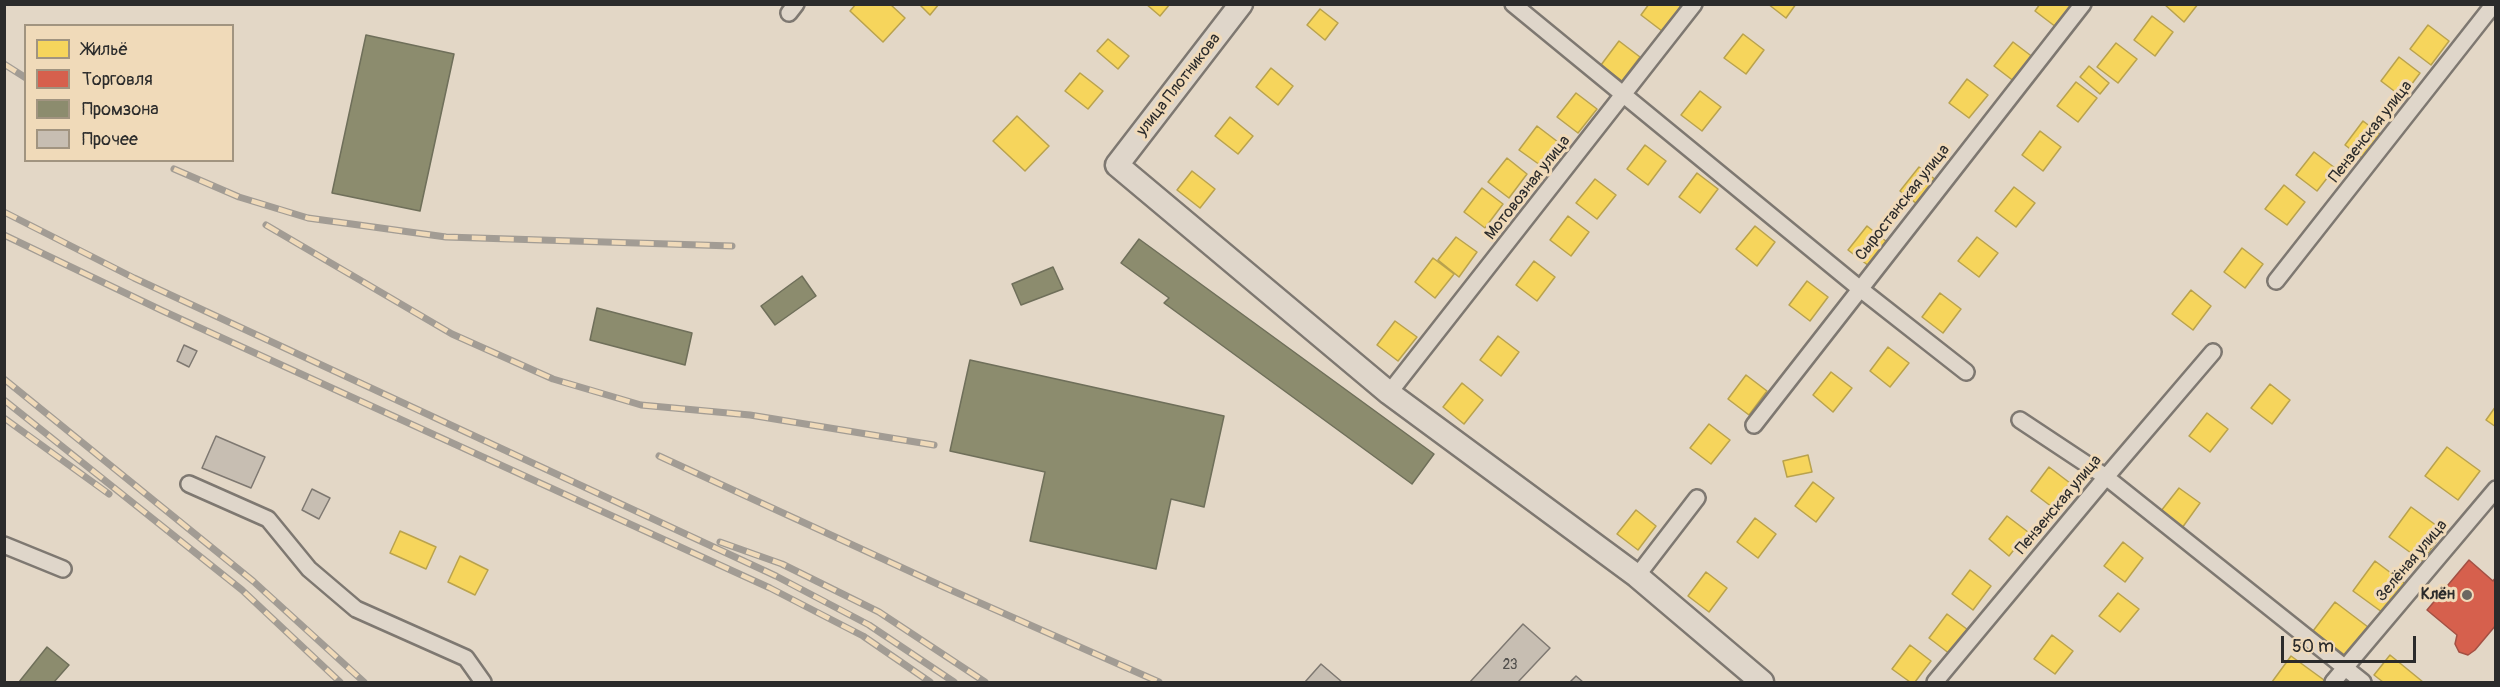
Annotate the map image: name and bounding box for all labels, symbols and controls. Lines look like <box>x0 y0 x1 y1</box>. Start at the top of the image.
legend <box>24 24 234 162</box>
street label: улица Плотникова <box>1133 30 1225 140</box>
text: Жильё <box>82 38 128 61</box>
text: Торговля <box>82 68 153 91</box>
street label: Пензенская улица <box>2325 77 2417 187</box>
text: Промзона <box>82 98 159 121</box>
text: Прочее <box>82 128 138 151</box>
street label: Мотовозная улица <box>1481 132 1575 244</box>
street label: Сыростанская улица <box>1852 141 1954 265</box>
street label: Пензенская улица <box>2012 451 2106 559</box>
street label: Зелёная улица <box>2372 516 2452 606</box>
place label: Клён <box>2421 585 2455 605</box>
marker: Клён <box>2460 588 2474 602</box>
scale bar <box>2284 624 2419 662</box>
text: 50 m <box>2292 635 2334 658</box>
house number: 23 <box>1502 657 1518 673</box>

